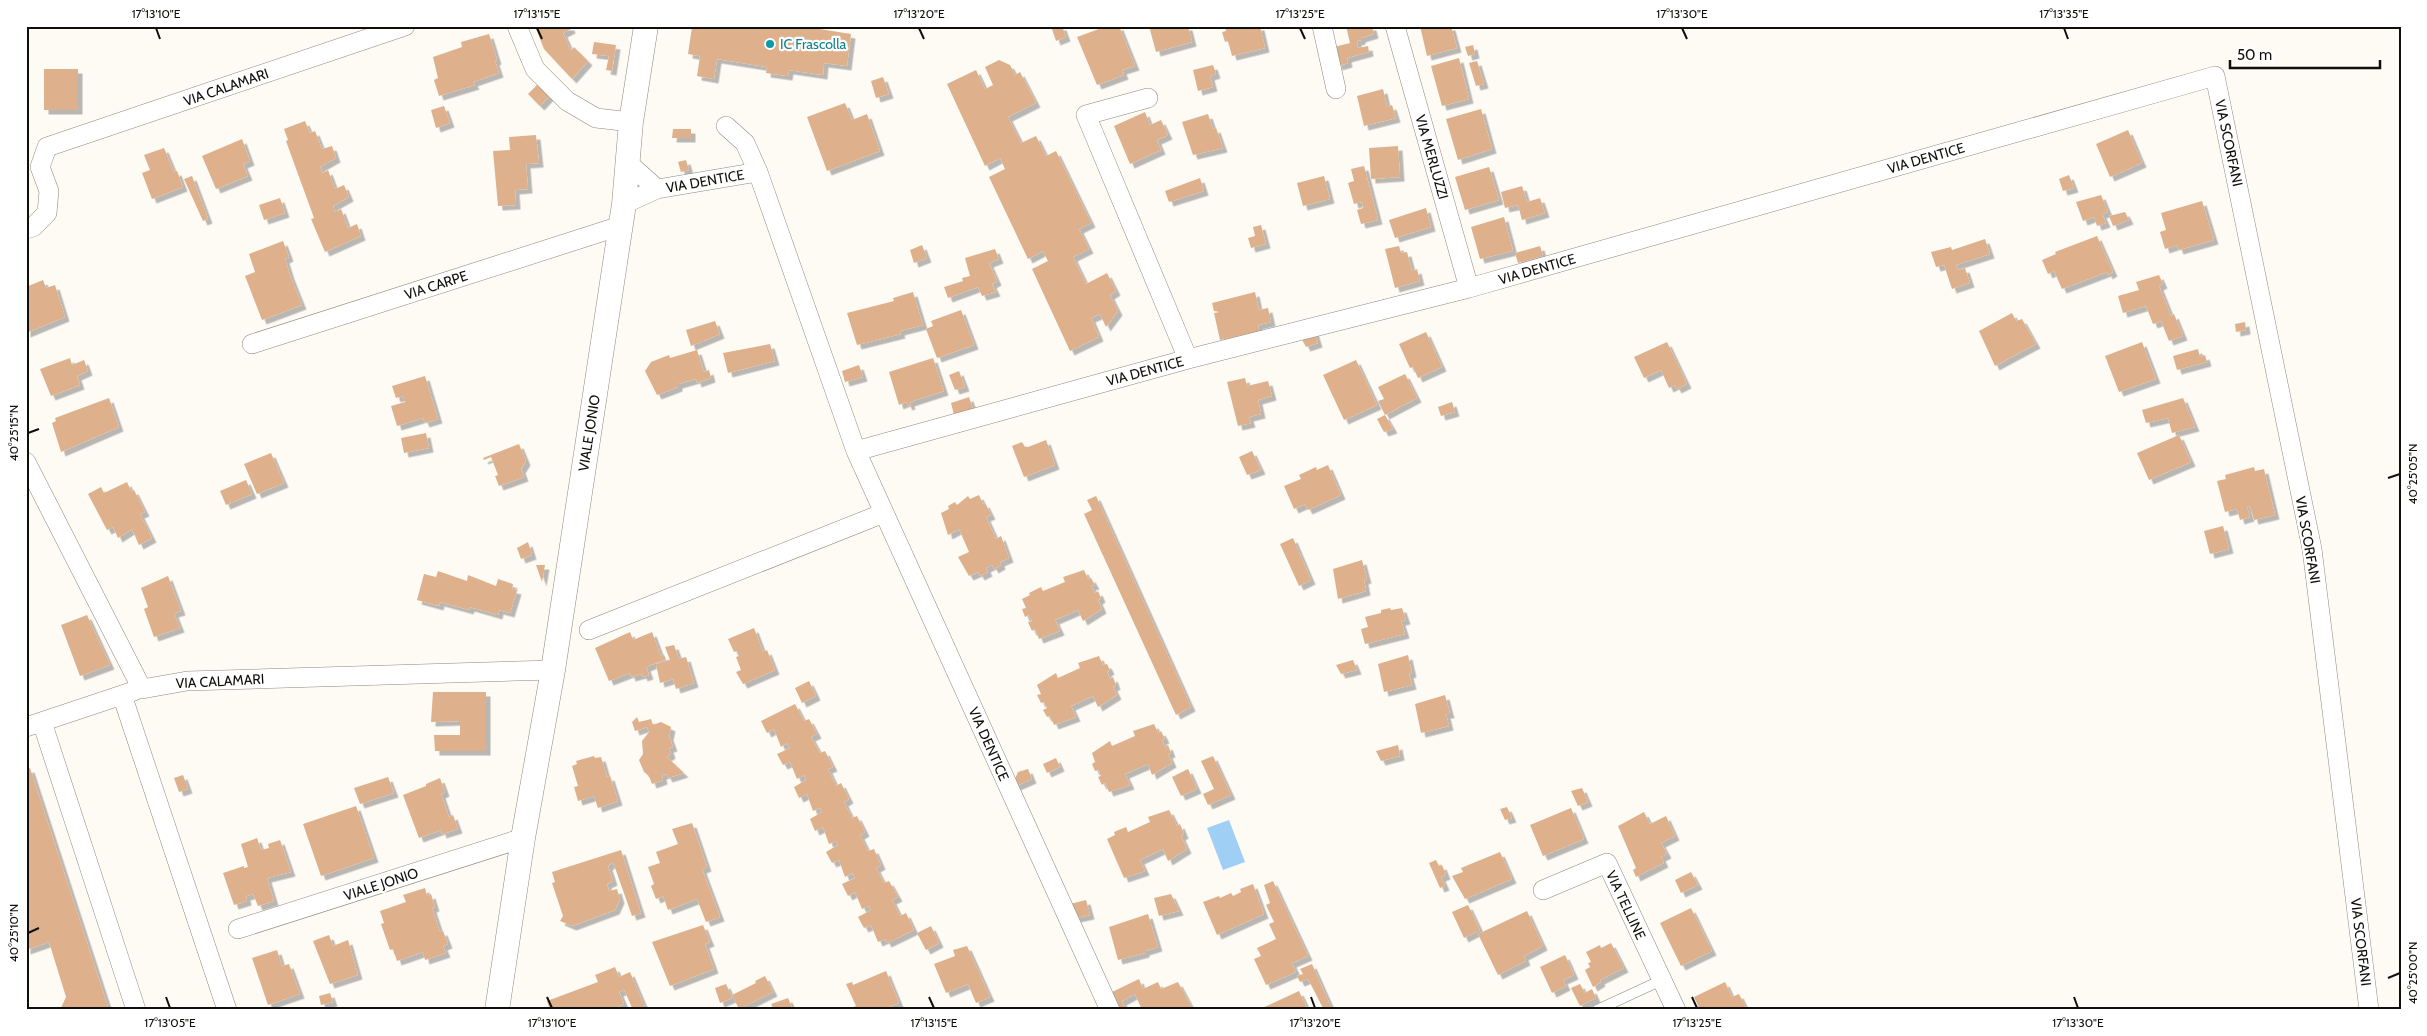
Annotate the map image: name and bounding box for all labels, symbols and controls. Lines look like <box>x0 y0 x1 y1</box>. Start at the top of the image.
text: 17°13'10"E <box>132 6 181 21</box>
text: 17°13'15"E <box>514 6 561 21</box>
text: 17°13'20"E <box>893 6 945 21</box>
text: 17°13'25"E <box>1275 6 1325 21</box>
text: 17°13'30"E <box>1656 6 1708 21</box>
text: 17°13'35"E <box>2039 6 2089 21</box>
place label: IC Frascolla <box>780 35 846 53</box>
marker: IC Frascolla <box>764 38 776 50</box>
scale bar <box>2230 38 2380 70</box>
text: 50 m <box>2237 46 2272 64</box>
street label: VIA CALAMARI <box>181 64 271 110</box>
street label: VIA SCORFANI <box>2211 98 2247 188</box>
street label: VIA MERLUZZI <box>1411 113 1453 201</box>
street label: VIA DENTICE <box>1886 138 1967 178</box>
street label: VIA DENTICE <box>664 165 746 197</box>
street label: VIA DENTICE <box>1497 249 1578 289</box>
street label: VIA CARPE <box>402 266 470 304</box>
street label: VIA DENTICE <box>1104 352 1186 390</box>
street label: VIALE JONIO <box>574 393 604 473</box>
text: 40°25'15"N <box>6 405 21 461</box>
text: 40°25'05"N <box>2405 444 2420 504</box>
street label: VIA SCORFANI <box>2291 495 2325 585</box>
street label: VIA CALAMARI <box>175 670 265 692</box>
street label: VIA DENTICE <box>965 704 1013 784</box>
street label: VIALE JONIO <box>341 863 421 904</box>
street label: VIA TELLINE <box>1602 868 1650 943</box>
street label: VIA SCORFANI <box>2347 897 2375 987</box>
text: 40°25'10"N <box>6 904 21 962</box>
text: 40°25'00"N <box>2405 942 2420 1004</box>
text: 17°13'05"E <box>144 1015 196 1030</box>
text: 17°13'10"E <box>528 1015 577 1030</box>
text: 17°13'15"E <box>911 1015 958 1030</box>
text: 17°13'20"E <box>1289 1015 1341 1030</box>
text: 17°13'25"E <box>1672 1015 1722 1030</box>
text: 17°13'30"E <box>2052 1015 2104 1030</box>

